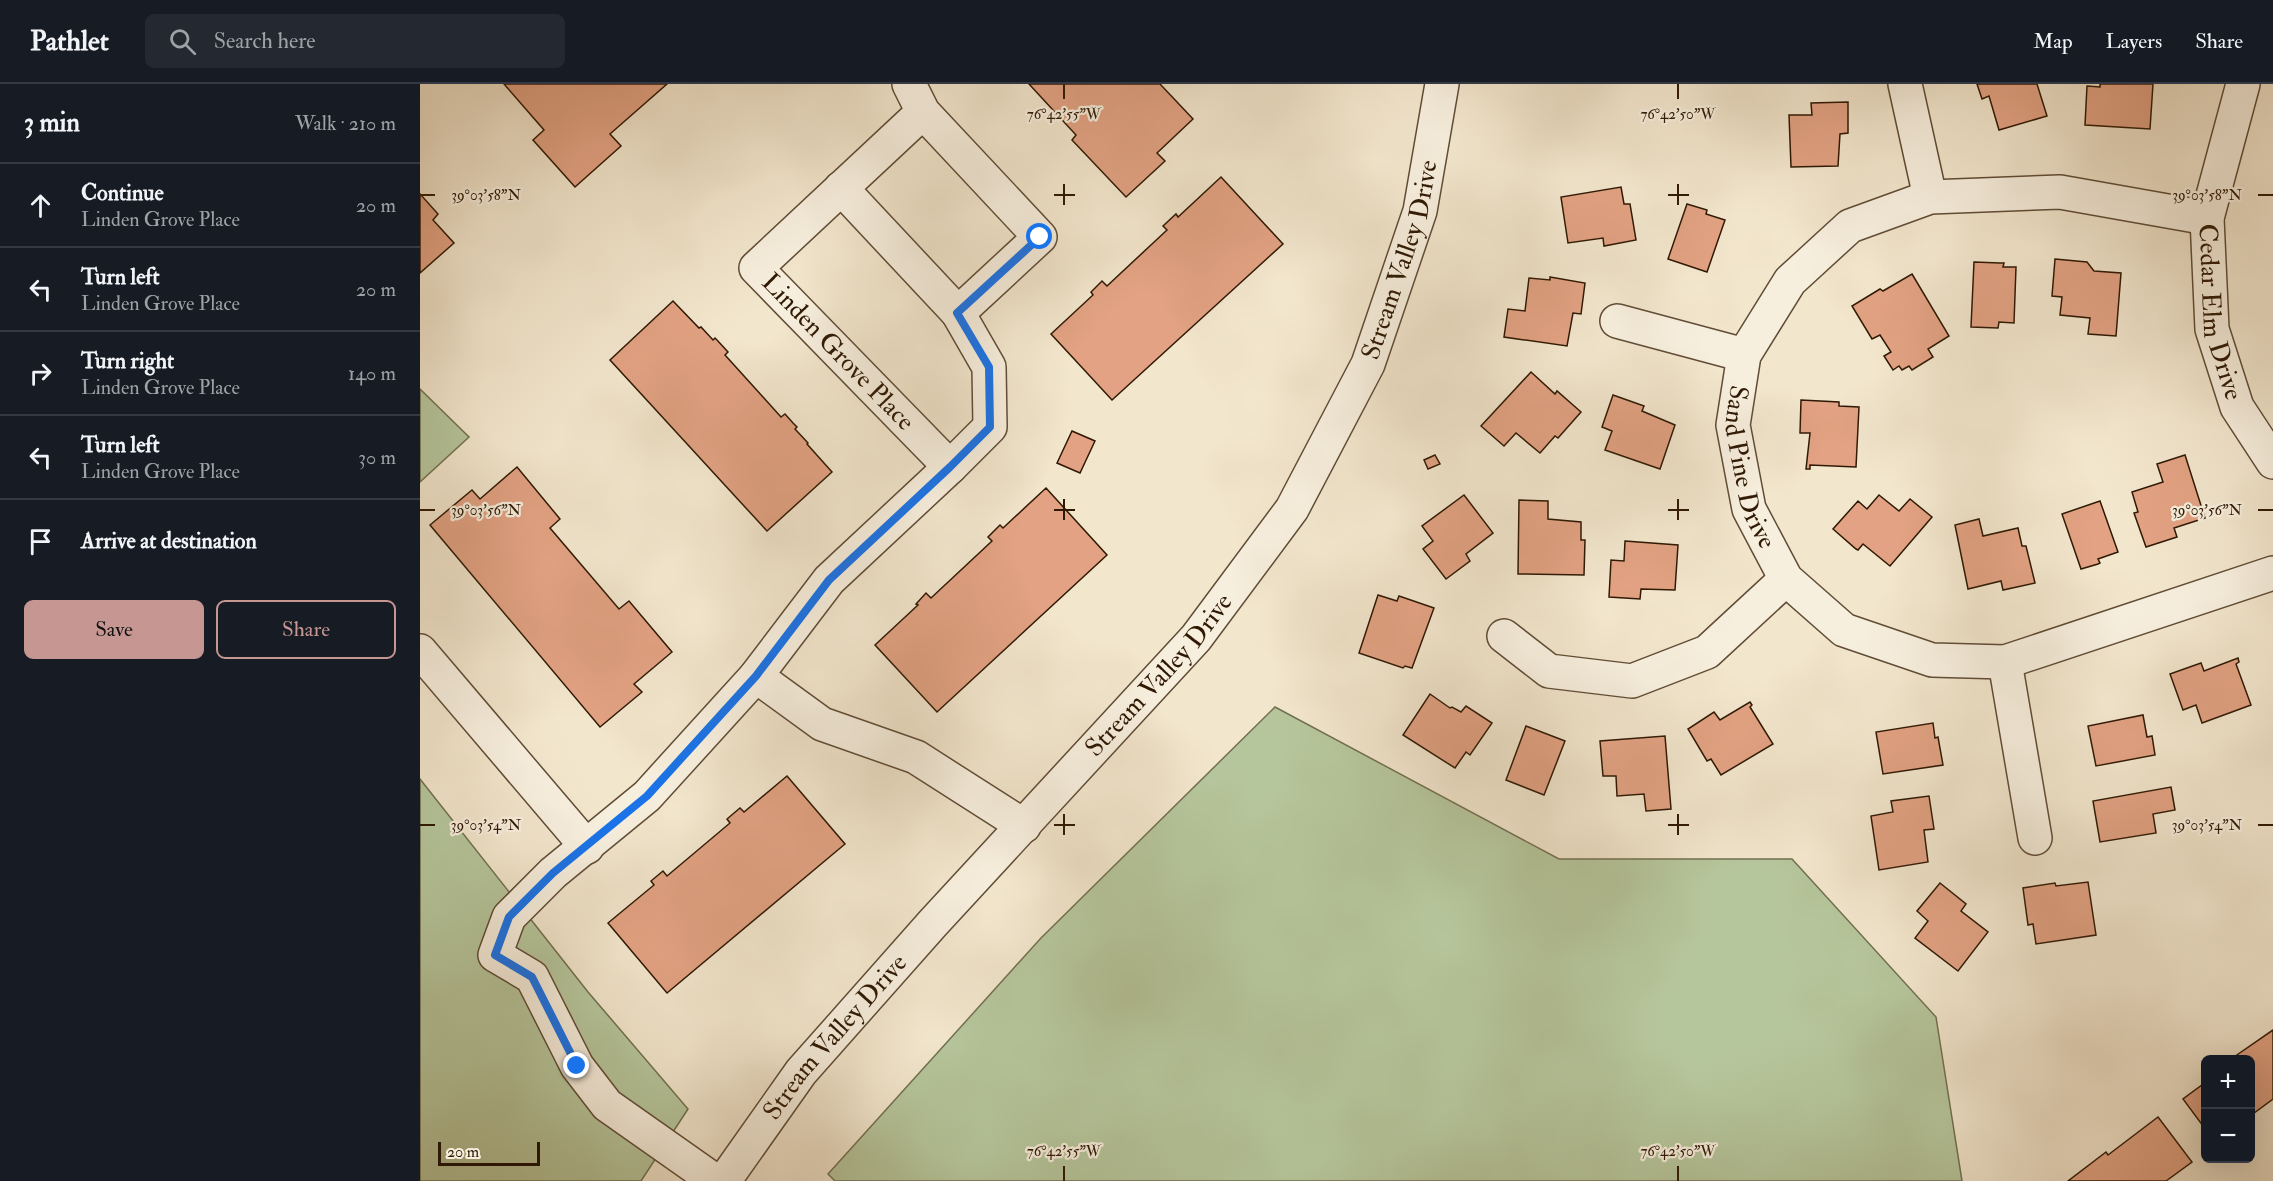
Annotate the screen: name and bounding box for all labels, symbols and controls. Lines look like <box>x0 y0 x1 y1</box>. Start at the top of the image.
search box <box>145 14 565 68</box>
text: Pathlet <box>30 24 109 59</box>
icon: search <box>166 25 199 58</box>
text: Search here <box>214 27 316 55</box>
text: Map <box>2033 28 2073 55</box>
text: Layers <box>2106 28 2162 55</box>
text: Share <box>2195 28 2243 55</box>
text: 76°42'55"W <box>1027 105 1102 124</box>
text: 76°42'50"W <box>1640 105 1716 124</box>
text: 3 min <box>24 107 80 139</box>
text: Walk · 210 m <box>295 111 396 136</box>
street label: Stream Valley Drive <box>1355 158 1445 364</box>
text: Continue <box>81 179 164 207</box>
text: 39°03'58"N <box>451 186 521 205</box>
text: 39°03'58"N <box>2172 186 2242 205</box>
icon: ahead <box>24 189 57 222</box>
text: 20 m <box>356 193 396 218</box>
text: Linden Grove Place <box>81 207 240 232</box>
route start <box>1026 223 1052 249</box>
street label: Cedar Elm Drive <box>2191 223 2250 404</box>
text: Turn left <box>81 263 160 291</box>
street label: Linden Grove Place <box>755 267 921 438</box>
icon: left <box>24 273 57 306</box>
text: 20 m <box>356 277 396 302</box>
text: Linden Grove Place <box>81 291 240 316</box>
text: Turn right <box>81 347 174 375</box>
icon: right <box>24 357 57 390</box>
text: 140 m <box>348 361 396 386</box>
text: Linden Grove Place <box>81 375 240 400</box>
street label: Sand Pine Drive <box>1717 383 1783 554</box>
text: Turn left <box>81 431 160 459</box>
icon: left <box>24 441 57 474</box>
text: 30 m <box>358 445 396 470</box>
text: Linden Grove Place <box>81 459 240 484</box>
text: 39°03'56"N <box>451 501 522 520</box>
text: 39°03'56"N <box>2172 501 2243 520</box>
icon: arrive <box>24 525 57 558</box>
text: Arrive at destination <box>81 527 257 555</box>
street label: Stream Valley Drive <box>1078 587 1240 763</box>
button: Save <box>24 600 204 659</box>
button: Share <box>216 600 396 659</box>
text: 39°03'54"N <box>451 816 522 835</box>
text: 39°03'54"N <box>2172 816 2243 835</box>
street label: Stream Valley Drive <box>756 947 914 1126</box>
route end <box>563 1052 589 1078</box>
map controls <box>2201 1055 2255 1163</box>
button: + <box>2201 1055 2255 1109</box>
button: − <box>2201 1109 2255 1163</box>
scale bar <box>438 1139 540 1166</box>
text: 20 m <box>447 1142 479 1162</box>
text: 76°42'55"W <box>1027 1142 1102 1161</box>
text: 76°42'50"W <box>1640 1142 1716 1161</box>

